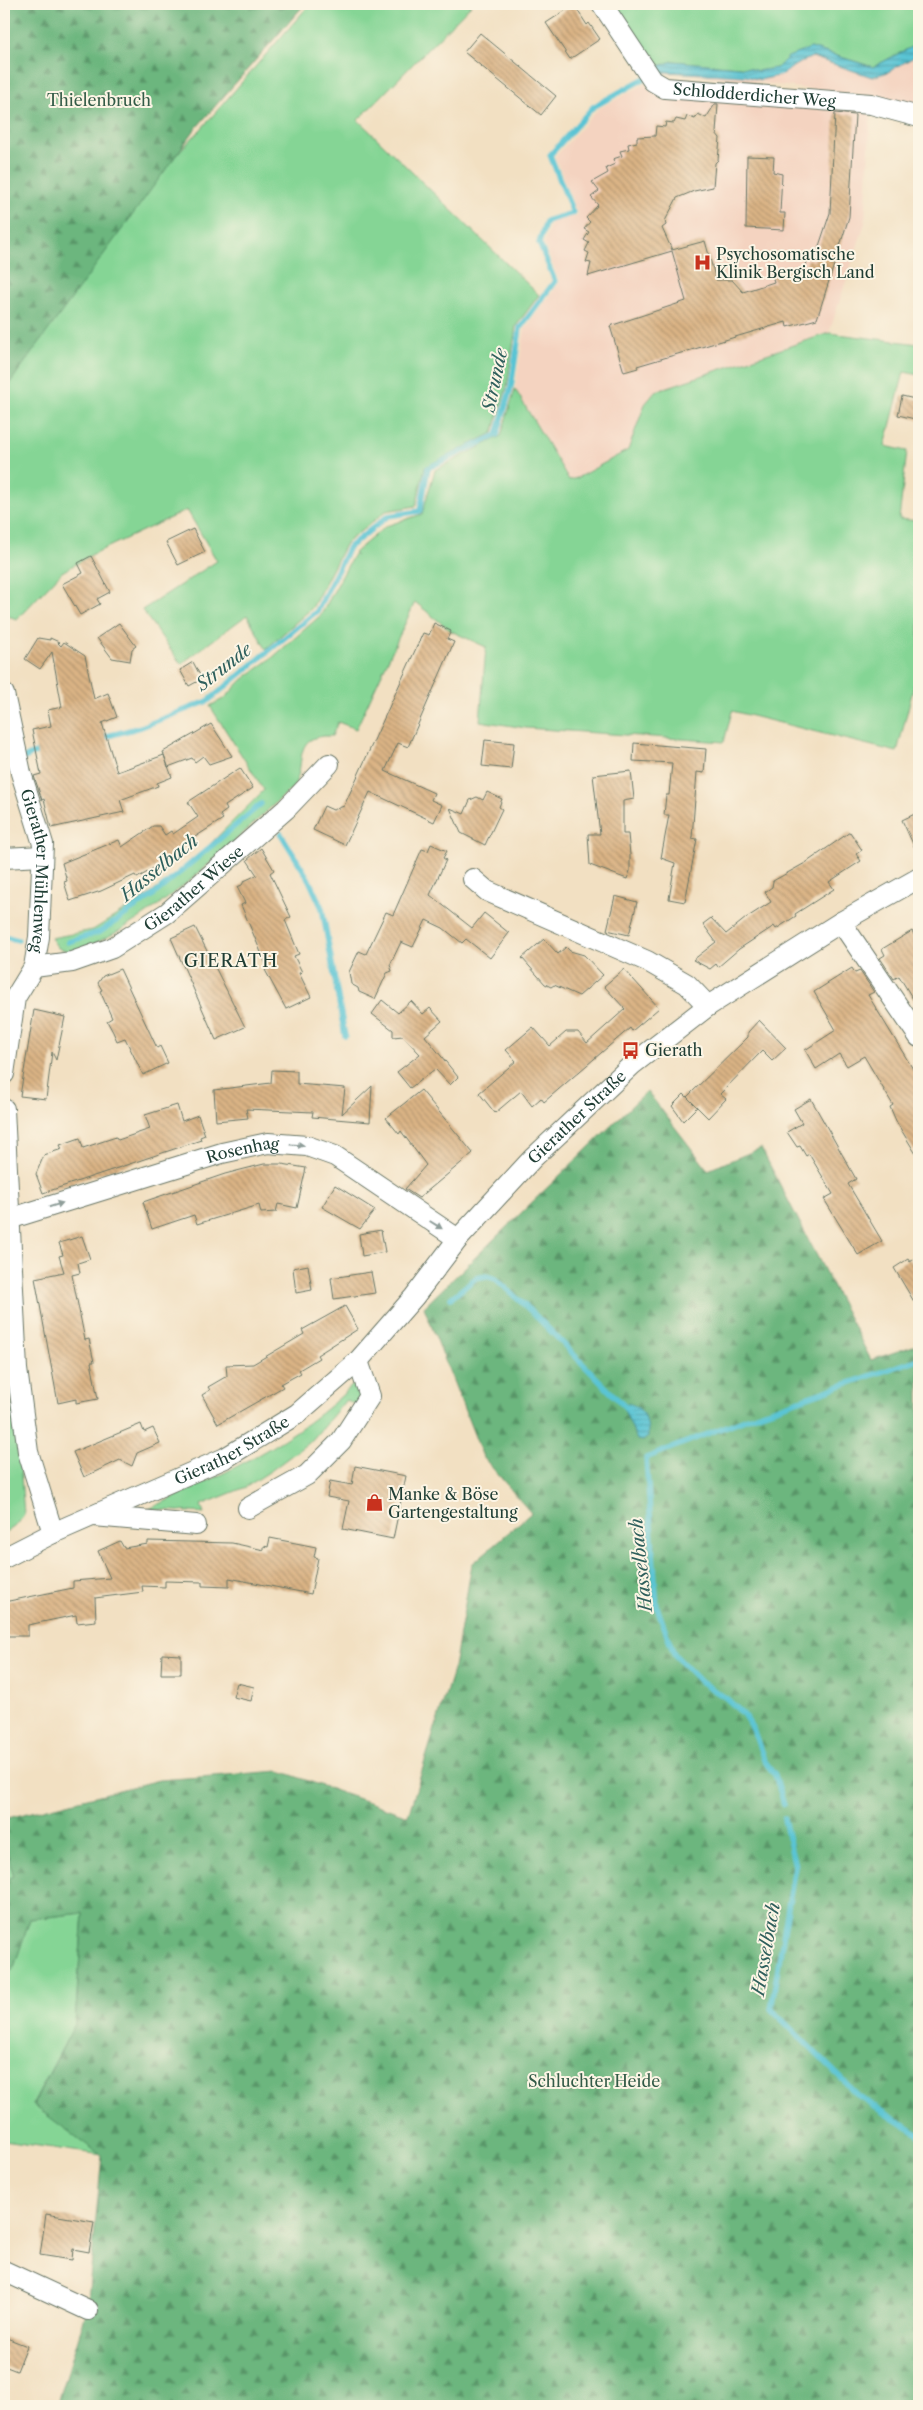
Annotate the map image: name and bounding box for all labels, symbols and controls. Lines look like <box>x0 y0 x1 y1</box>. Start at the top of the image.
street label: Schlodderdicher Weg <box>672 79 837 111</box>
park label: Thielenbruch <box>47 90 151 110</box>
place label: Psychosomatische Klinik Bergisch Land <box>716 244 875 282</box>
hospital icon: Psychosomatische Klinik Bergisch Land <box>692 253 712 273</box>
water label: Strunde <box>477 345 513 415</box>
water label: Strunde <box>191 638 257 696</box>
street label: Gierather Mühlenweg <box>16 786 53 955</box>
water label: Hasselbach <box>114 830 203 907</box>
street label: Gierather Wiese <box>140 841 247 935</box>
district label: GIERATH <box>184 950 278 972</box>
bus stop icon: Gierath <box>621 1040 641 1060</box>
place label: Gierath <box>645 1040 703 1060</box>
street label: Gierather Straße <box>523 1066 630 1168</box>
street label: Rosenhag <box>204 1133 280 1167</box>
one-way arrow <box>289 1142 305 1150</box>
one-way arrow <box>49 1201 64 1209</box>
one-way arrow <box>430 1220 443 1230</box>
street label: Gierather Straße <box>171 1411 293 1489</box>
place label: Manke & Böse Gartengestaltung <box>388 1484 518 1522</box>
shop icon: Manke & Böse Gartengestaltung <box>364 1493 384 1513</box>
water label: Hasselbach <box>625 1517 657 1615</box>
water label: Hasselbach <box>747 1901 785 1999</box>
park label: Schluchter Heide <box>528 2071 660 2091</box>

